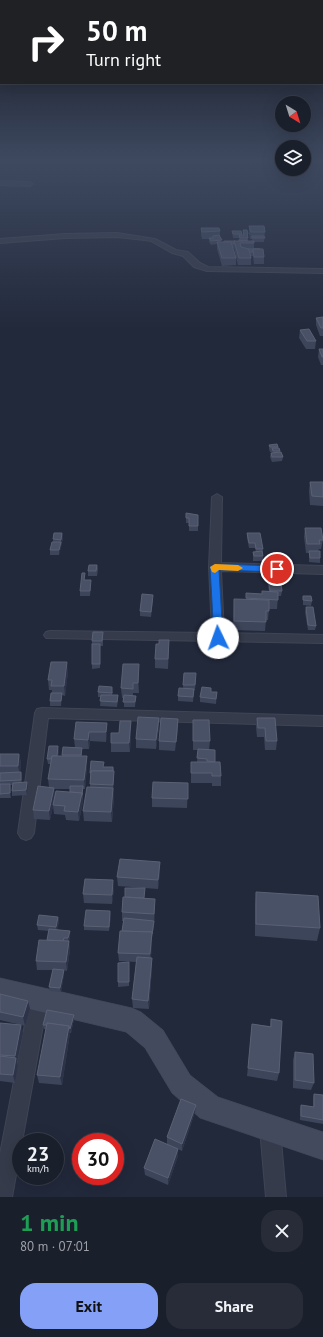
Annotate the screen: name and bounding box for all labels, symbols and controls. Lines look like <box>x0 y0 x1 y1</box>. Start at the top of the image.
text: 50 m <box>86 12 147 49</box>
icon: right <box>20 16 72 68</box>
text: Turn right <box>86 48 161 71</box>
north arrow <box>275 96 311 132</box>
map controls <box>275 96 311 176</box>
button: layers <box>275 140 311 176</box>
pin <box>260 552 294 586</box>
icon: arrive <box>266 558 288 580</box>
position arrow <box>197 617 239 659</box>
speed limit sign: 30 <box>72 1133 124 1185</box>
text: 23 <box>27 1141 49 1167</box>
text: km/h <box>27 1162 49 1175</box>
text: 1 min <box>20 1207 79 1238</box>
button: close <box>261 1210 303 1252</box>
text: 80 m · 07:01 <box>20 1238 90 1255</box>
button: Exit <box>20 1283 158 1329</box>
button: Share <box>166 1283 303 1329</box>

